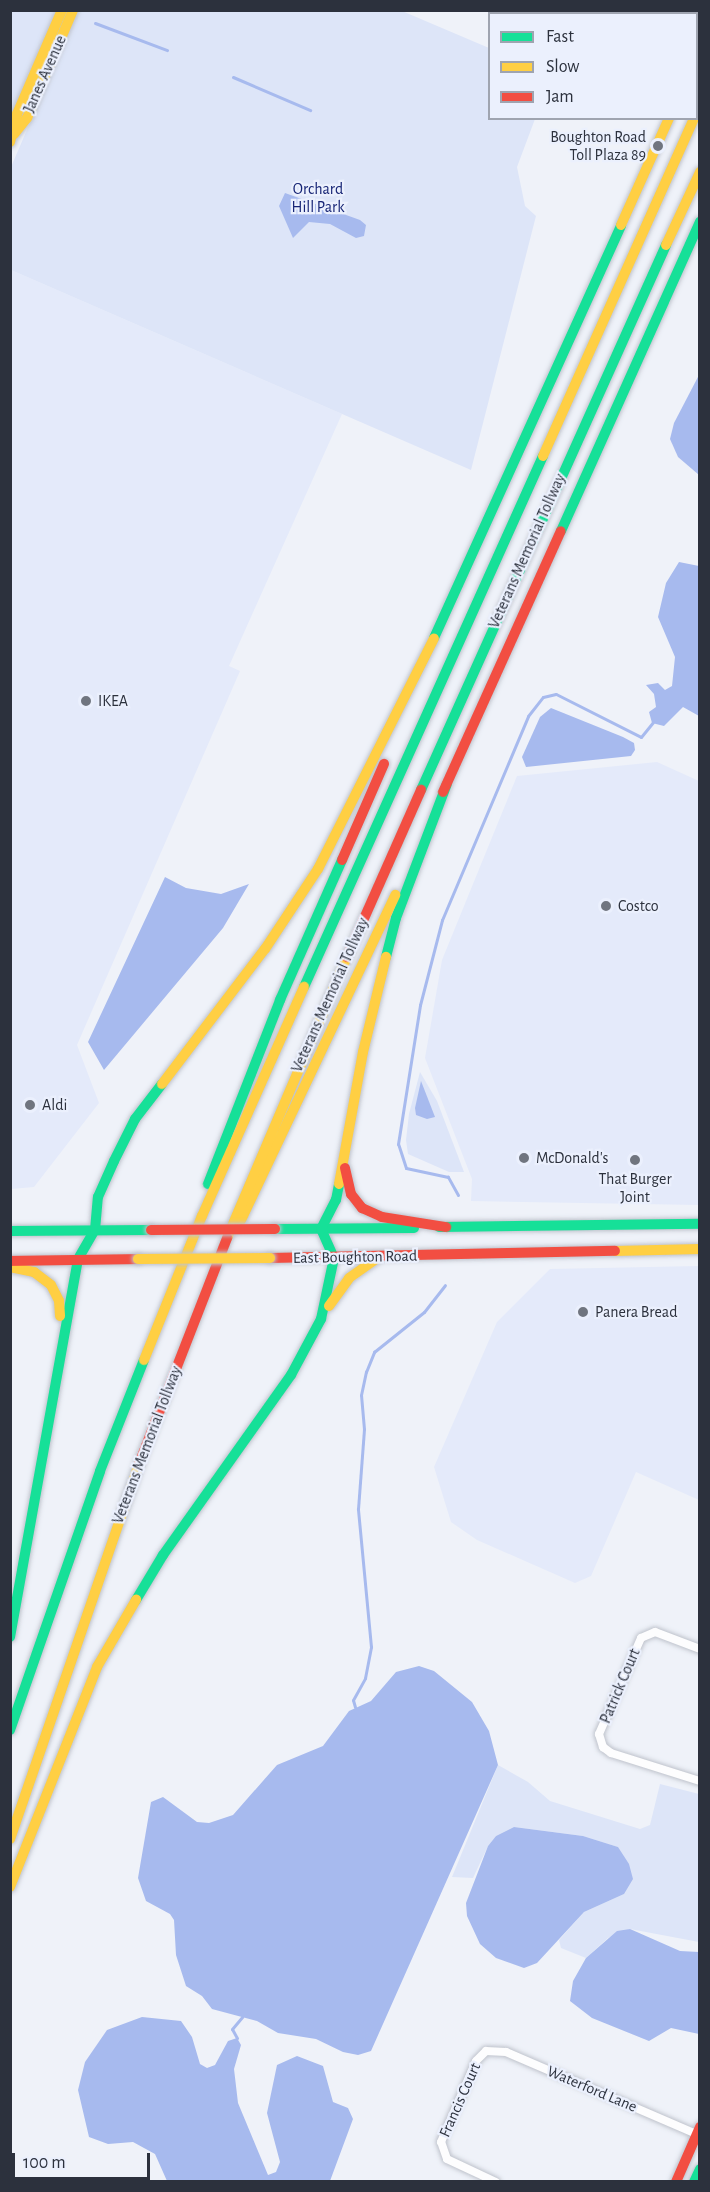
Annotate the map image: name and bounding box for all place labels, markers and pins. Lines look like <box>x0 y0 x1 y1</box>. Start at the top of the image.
place label: Boughton Road Toll Plaza 89 <box>550 127 646 165</box>
marker: Boughton Road Toll Plaza 89 <box>651 139 665 153</box>
place label: IKEA <box>98 691 128 711</box>
marker: IKEA <box>79 694 93 708</box>
place label: Costco <box>618 896 659 916</box>
marker: Costco <box>599 899 613 913</box>
place label: Aldi <box>42 1095 67 1115</box>
marker: Aldi <box>23 1098 37 1112</box>
place label: McDonald's <box>536 1148 608 1168</box>
marker: McDonald's <box>517 1151 531 1165</box>
marker: That Burger Joint <box>628 1153 642 1167</box>
place label: That Burger Joint <box>598 1169 672 1207</box>
place label: Panera Bread <box>595 1302 677 1322</box>
marker: Panera Bread <box>576 1305 590 1319</box>

